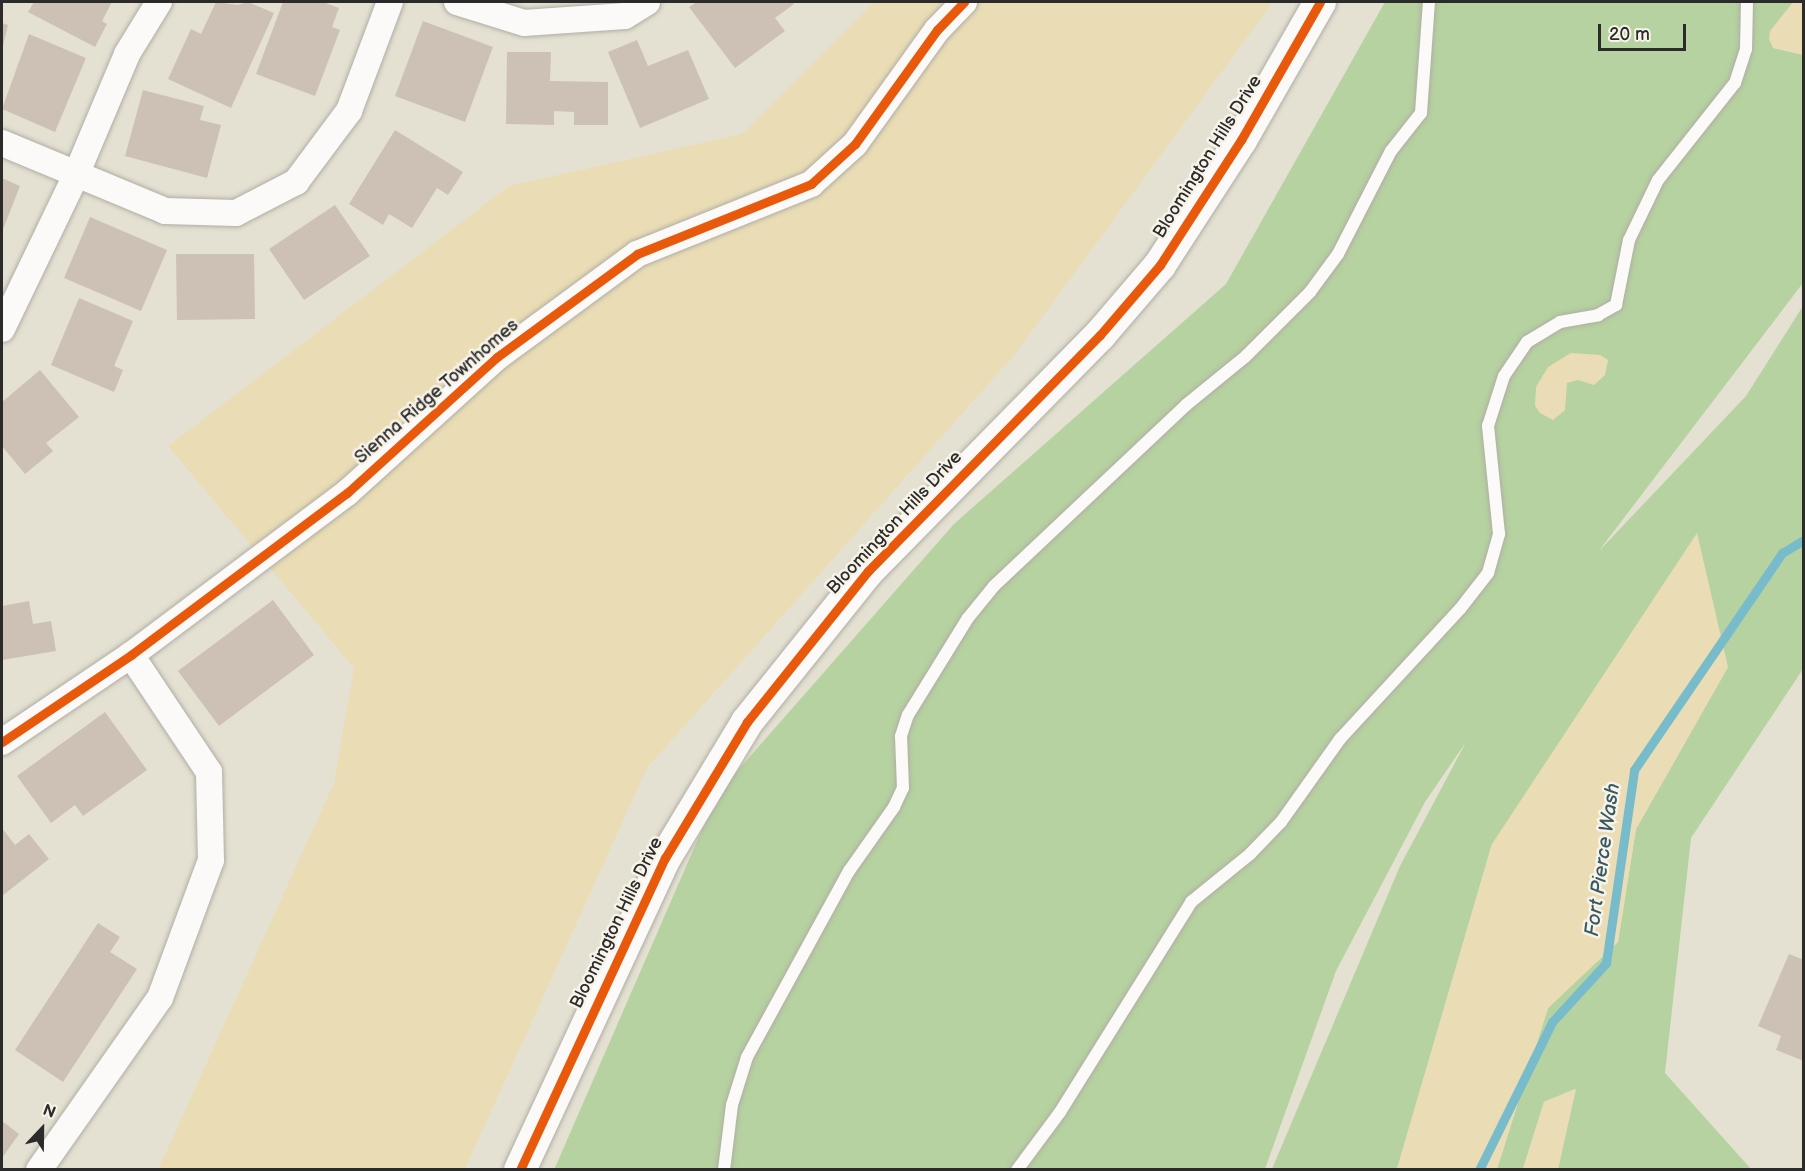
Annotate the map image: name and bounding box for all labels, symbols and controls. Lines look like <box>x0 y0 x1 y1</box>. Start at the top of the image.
scale bar <box>1601 12 1690 50</box>
text: 20 m <box>1609 24 1650 45</box>
street label: Bloomington Hills Drive <box>1149 72 1267 242</box>
street label: Sienna Ridge Townhomes <box>351 315 523 469</box>
street label: Bloomington Hills Drive <box>823 447 967 599</box>
water label: Fort Pierce Wash <box>1580 781 1626 939</box>
street label: Bloomington Hills Drive <box>566 834 668 1012</box>
north arrow <box>12 1099 72 1159</box>
text: N <box>40 1101 58 1123</box>

